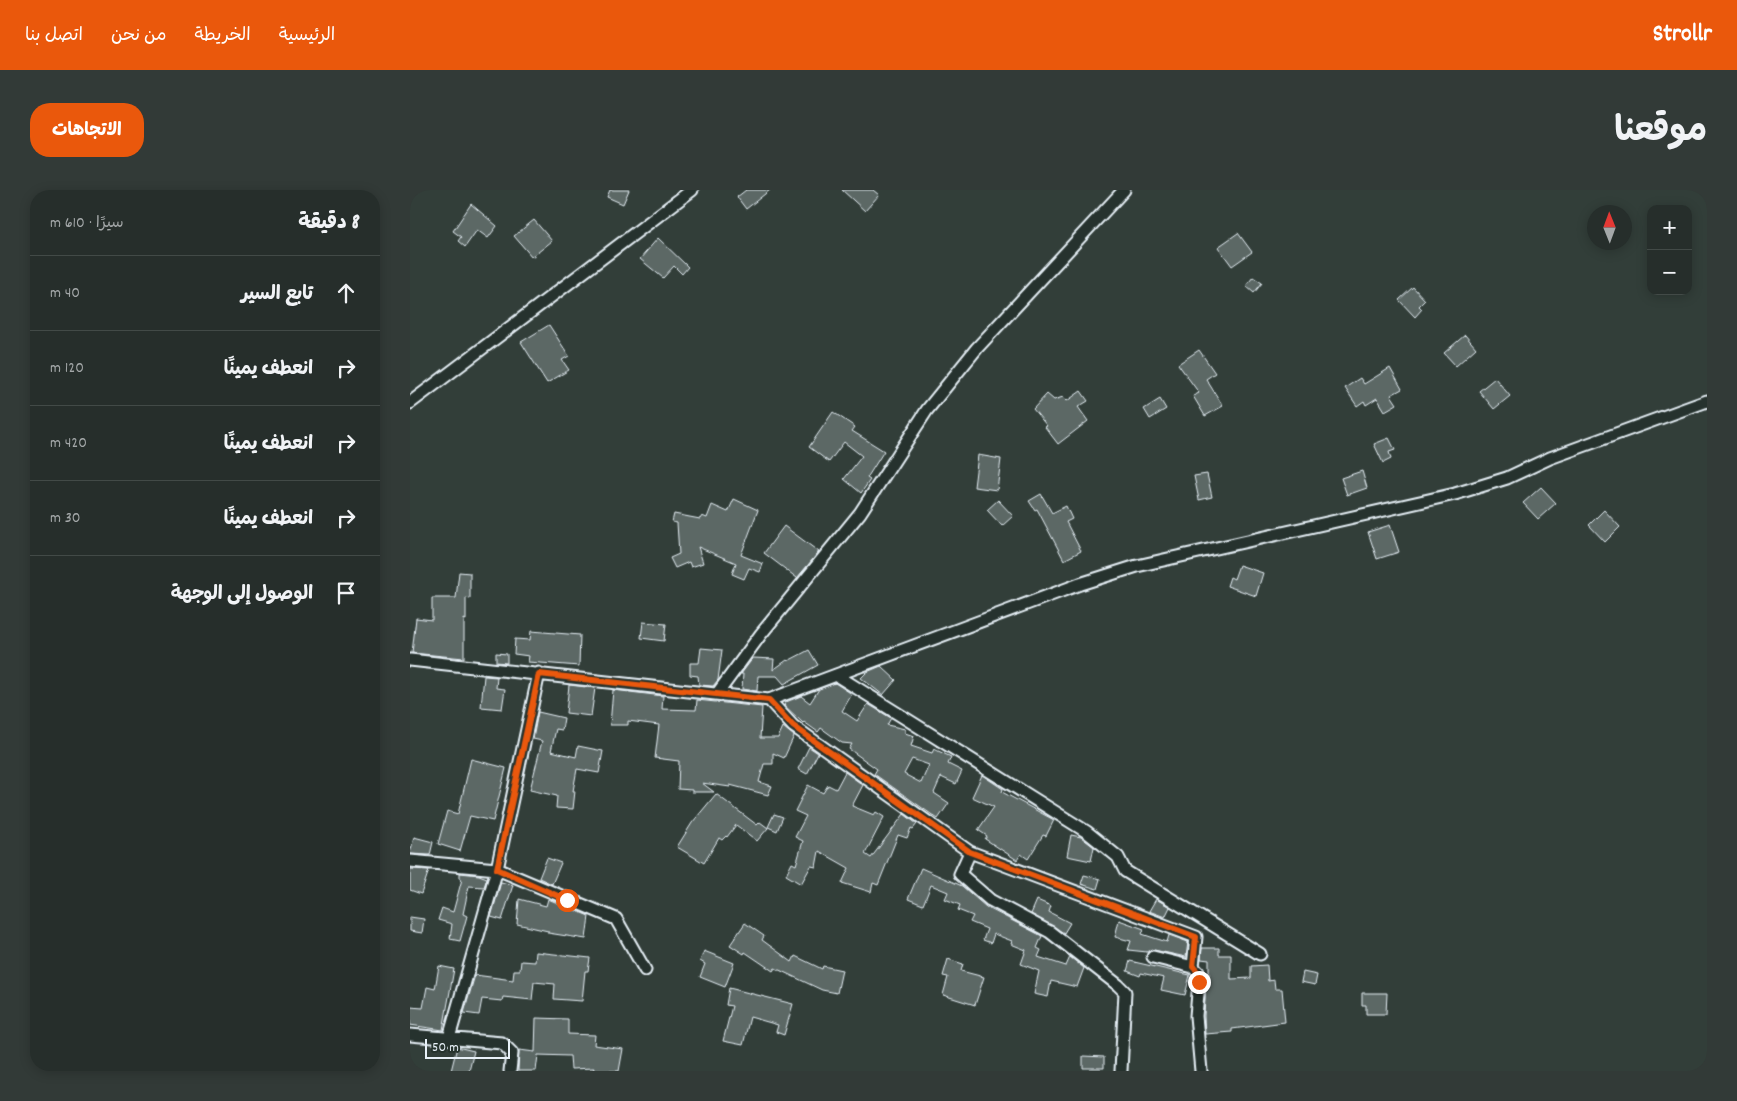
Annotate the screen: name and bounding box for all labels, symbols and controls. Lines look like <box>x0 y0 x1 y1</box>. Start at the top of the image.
text: Strollr <box>1653 18 1712 52</box>
text: اتصل بنا <box>25 24 83 49</box>
text: من نحن <box>111 24 167 49</box>
text: الخريطة <box>195 24 251 49</box>
text: الرئيسية <box>279 24 335 49</box>
button: الاتجاهات <box>30 103 144 157</box>
text: موقعنا <box>1614 108 1707 158</box>
north arrow <box>1587 205 1632 250</box>
map controls <box>1647 205 1692 295</box>
button: + <box>1647 205 1692 250</box>
text: 8 دقيقة <box>298 209 360 239</box>
text: سيرًا · 610 m <box>50 212 124 235</box>
button: − <box>1647 250 1692 295</box>
icon: ahead <box>332 279 360 307</box>
text: 40 m <box>50 282 80 305</box>
text: تابع السير <box>241 282 313 309</box>
icon: right <box>332 354 360 382</box>
text: 120 m <box>50 357 84 380</box>
text: انعطف يمينًا <box>224 357 313 384</box>
icon: right <box>332 429 360 457</box>
text: 420 m <box>50 432 87 455</box>
text: انعطف يمينًا <box>224 432 313 459</box>
icon: right <box>332 504 360 532</box>
text: 30 m <box>50 507 81 530</box>
text: انعطف يمينًا <box>224 507 313 534</box>
icon: arrive <box>332 579 360 607</box>
text: الوصول إلى الوجهة <box>171 582 313 609</box>
route start <box>556 889 579 912</box>
route end <box>1188 971 1211 994</box>
scale bar <box>425 1036 510 1059</box>
text: 50 m <box>432 1038 459 1058</box>

